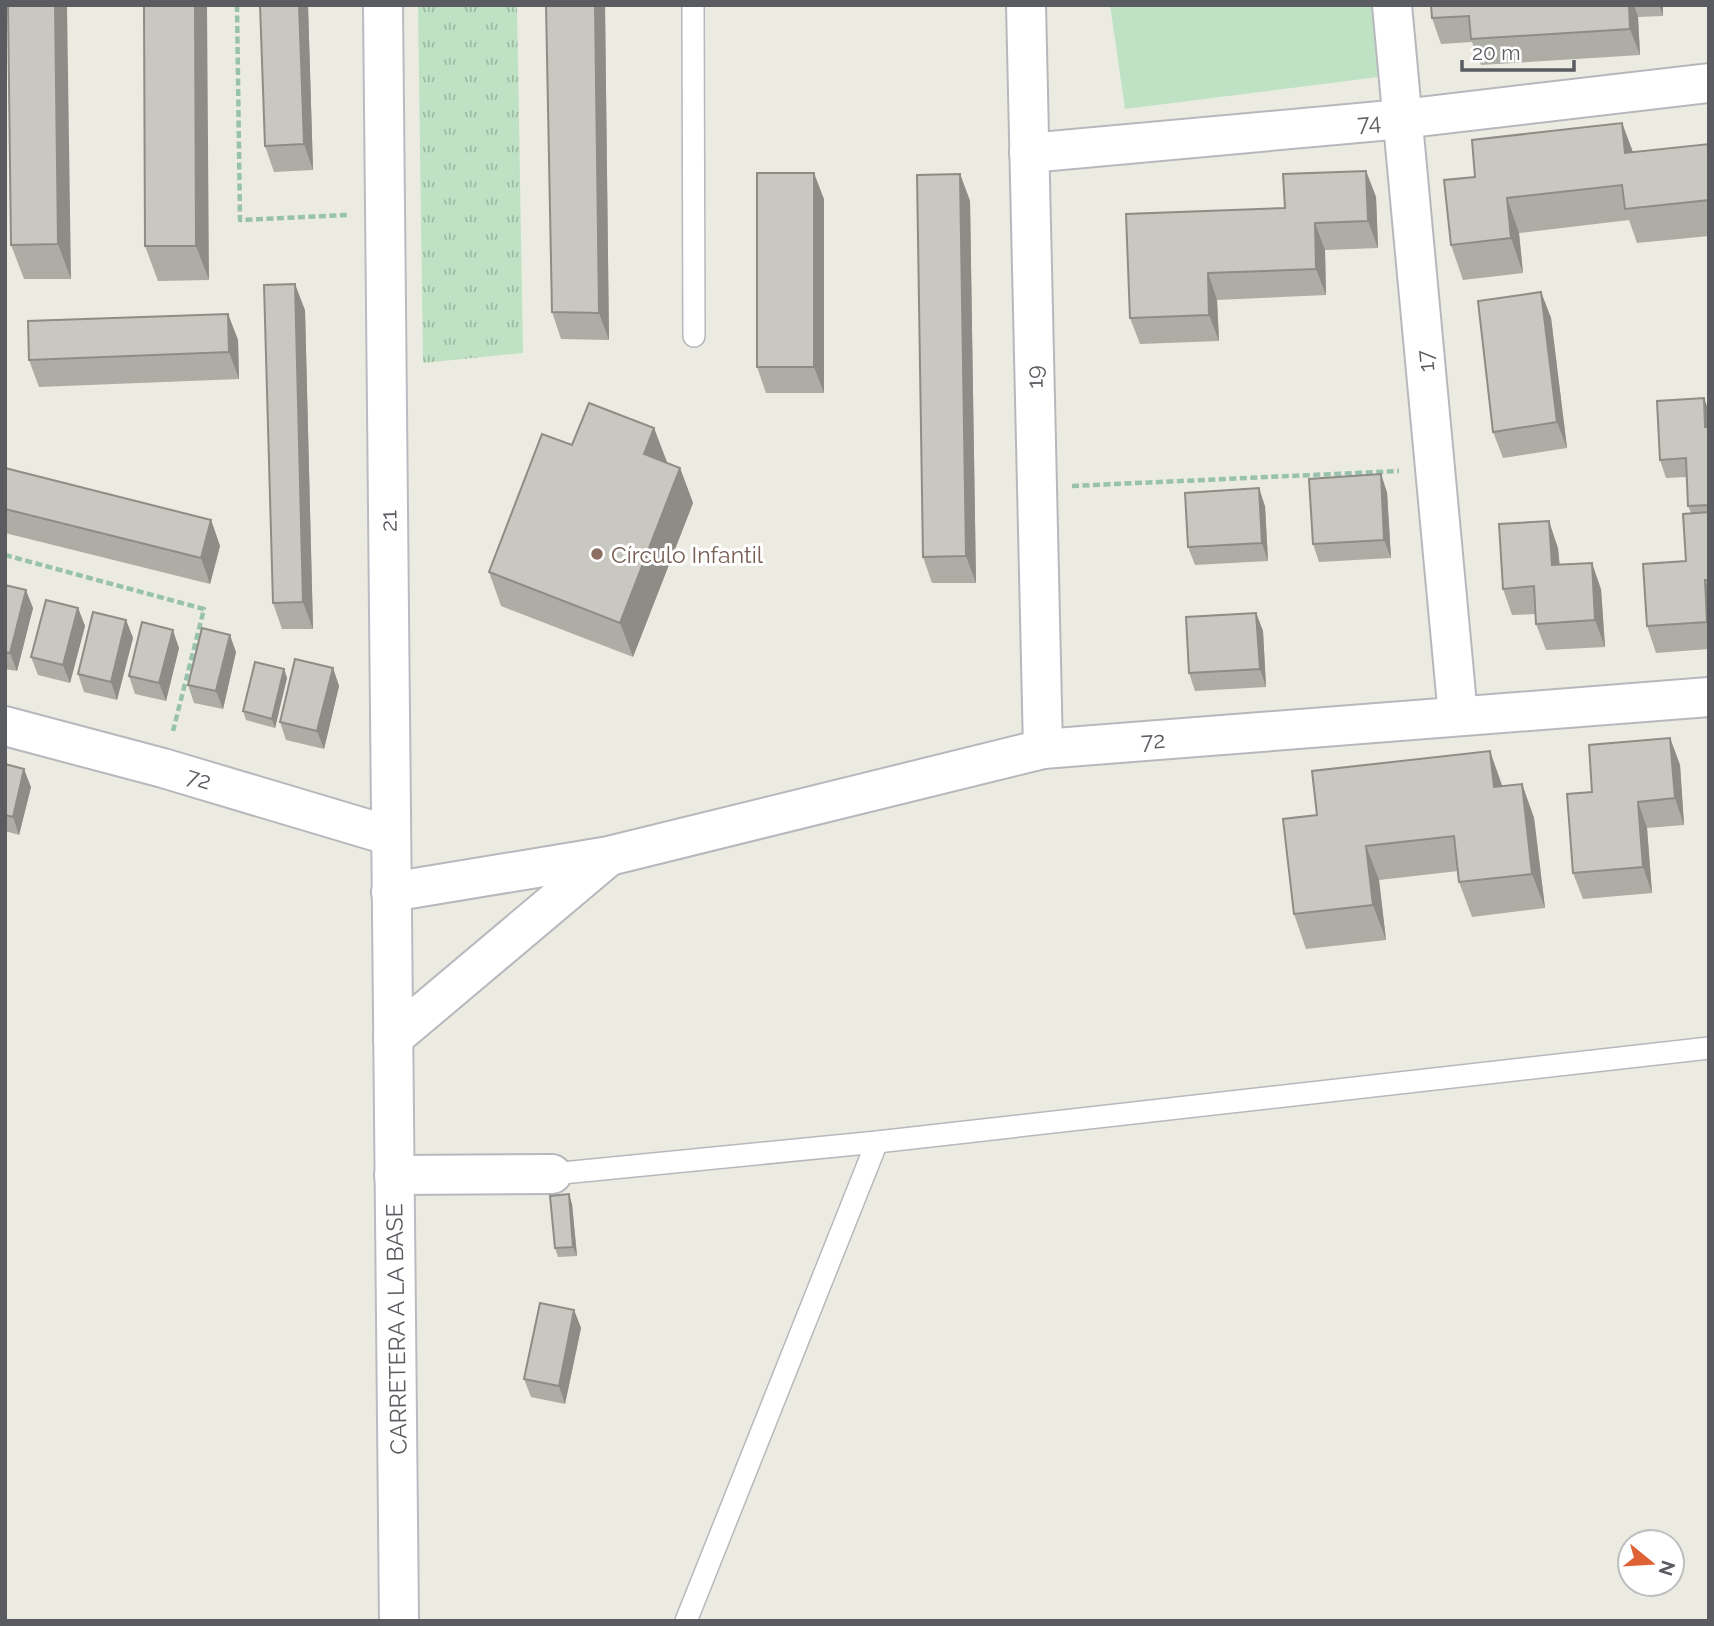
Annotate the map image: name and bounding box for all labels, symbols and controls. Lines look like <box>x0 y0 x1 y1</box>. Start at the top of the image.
scale bar <box>1462 28 1574 72</box>
text: 20 m <box>1472 40 1520 65</box>
street label: 74 <box>1356 108 1382 136</box>
street label: 17 <box>1411 348 1439 373</box>
street label: 19 <box>1020 365 1048 389</box>
street label: 21 <box>374 510 402 532</box>
place label: Círculo Infantil <box>611 541 764 568</box>
marker: Círculo Infantil <box>589 546 605 562</box>
street label: 72 <box>1140 726 1166 754</box>
street label: 72 <box>183 762 215 794</box>
street label: CARRETERA A LA BASE <box>380 1203 412 1455</box>
north arrow <box>1616 1528 1686 1598</box>
text: N <box>1654 1558 1680 1579</box>

